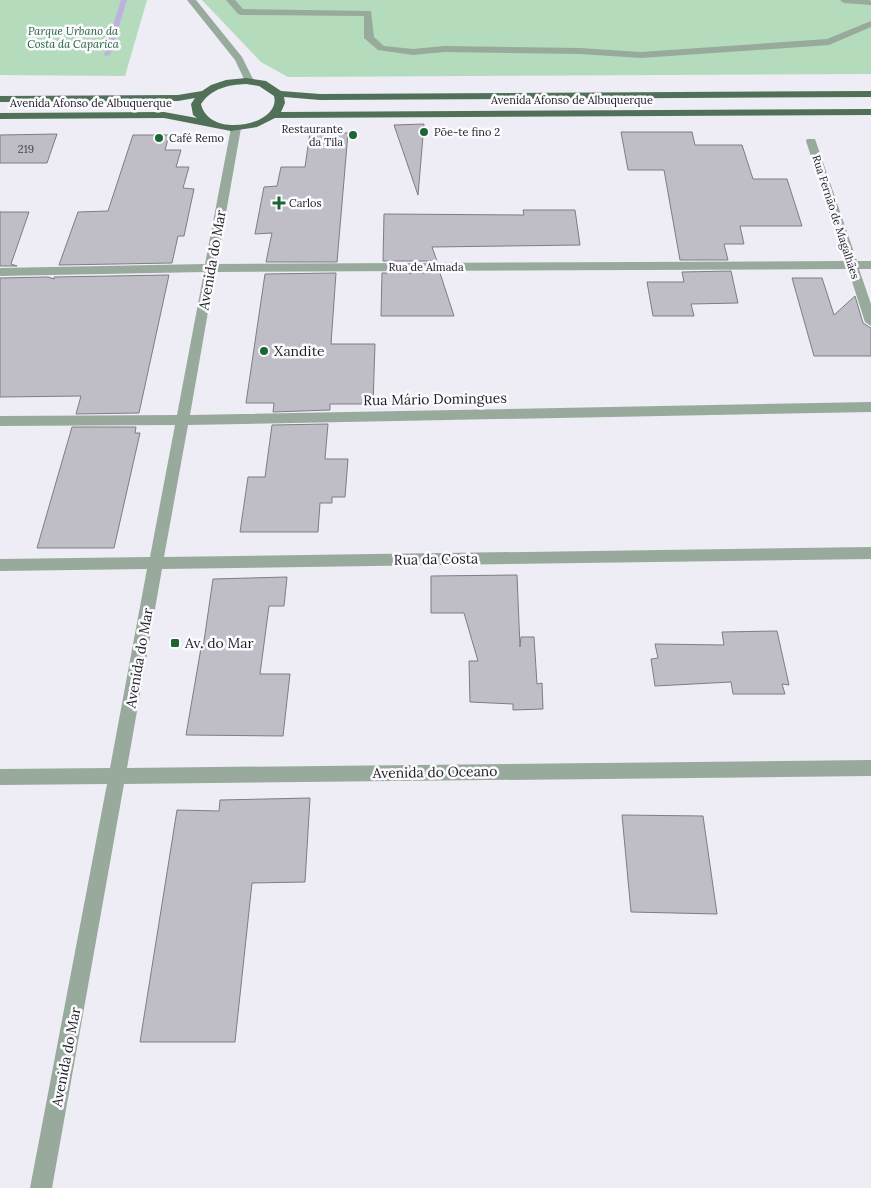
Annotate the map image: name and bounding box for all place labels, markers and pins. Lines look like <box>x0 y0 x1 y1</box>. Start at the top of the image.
place label: Restaurante da Tila <box>282 122 343 149</box>
place label: Põe-te fino 2 <box>434 125 500 139</box>
marker: Põe-te fino 2 <box>418 126 430 138</box>
marker: Restaurante da Tila <box>347 129 359 141</box>
place label: Café Remo <box>169 131 224 145</box>
marker: Café Remo <box>153 132 165 144</box>
place label: Carlos <box>289 196 322 210</box>
marker: Carlos <box>273 197 285 209</box>
place label: Xandite <box>274 342 325 360</box>
marker: Xandite <box>258 345 270 357</box>
place label: Av. do Mar <box>184 634 254 652</box>
marker: Av. do Mar <box>169 637 181 649</box>

